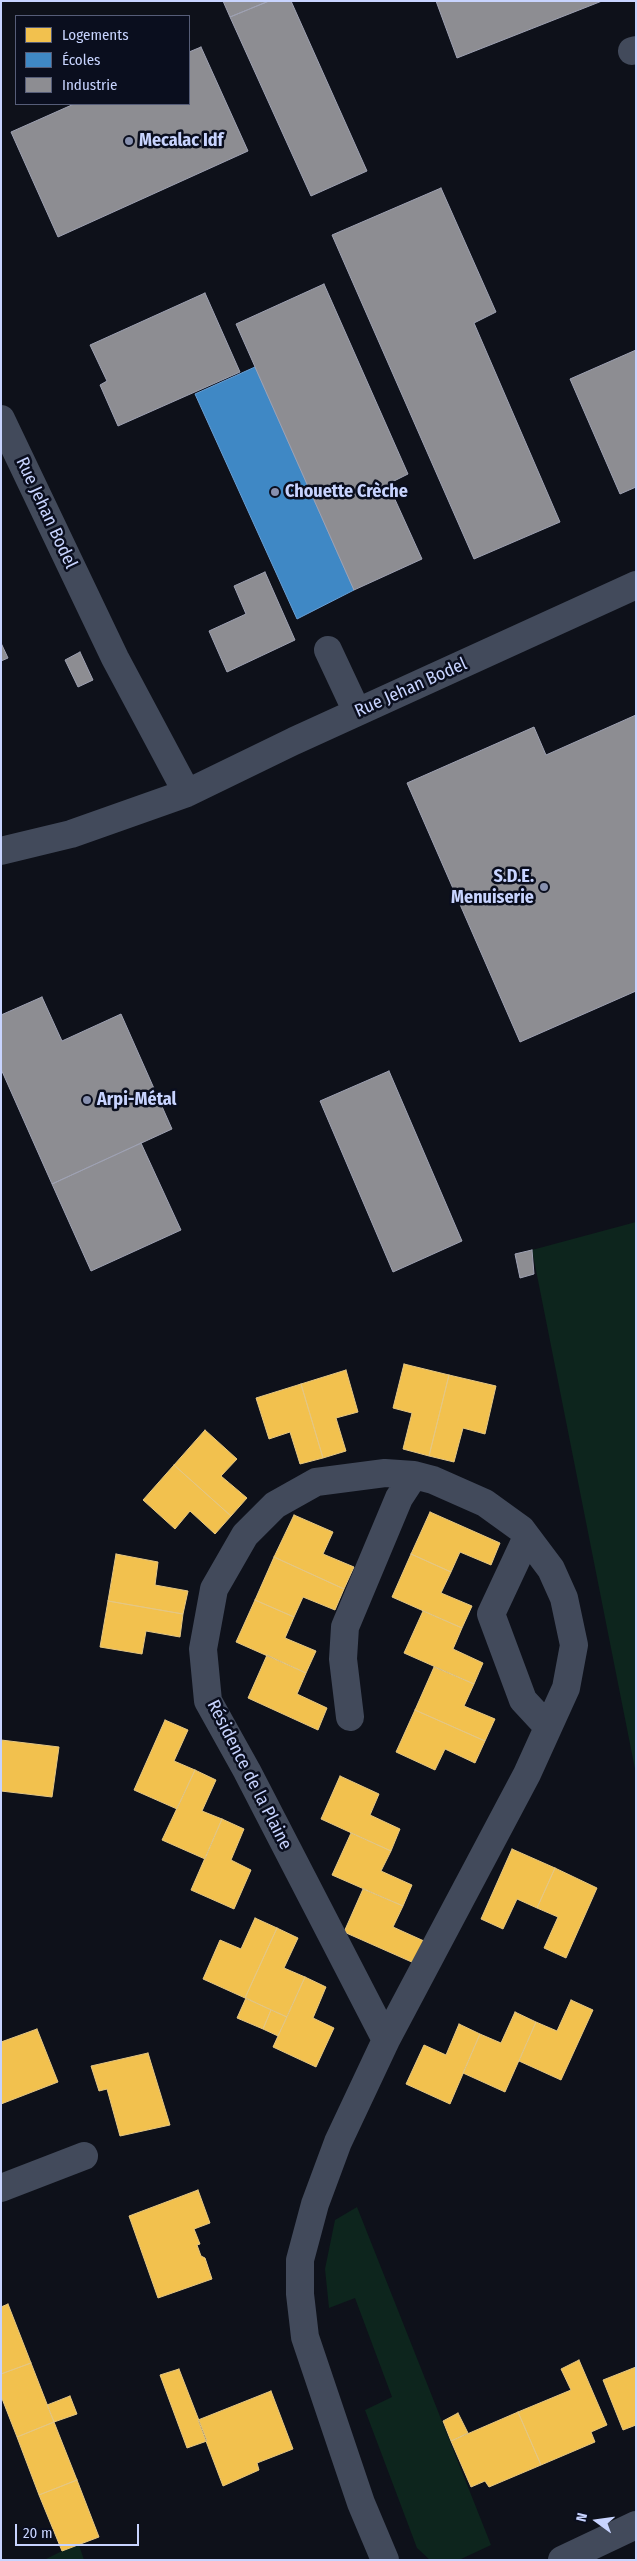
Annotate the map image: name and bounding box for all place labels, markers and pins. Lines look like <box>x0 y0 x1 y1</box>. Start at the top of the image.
place label: Mecalac Idf <box>139 130 223 152</box>
marker: Mecalac Idf <box>123 135 135 147</box>
place label: Chouette Crèche <box>285 481 408 503</box>
marker: Chouette Crèche <box>269 486 281 498</box>
place label: S.D.E. Menuiserie <box>451 866 534 909</box>
marker: S.D.E. Menuiserie <box>538 881 550 893</box>
place label: Arpi-Métal <box>97 1089 176 1111</box>
marker: Arpi-Métal <box>81 1094 93 1106</box>

